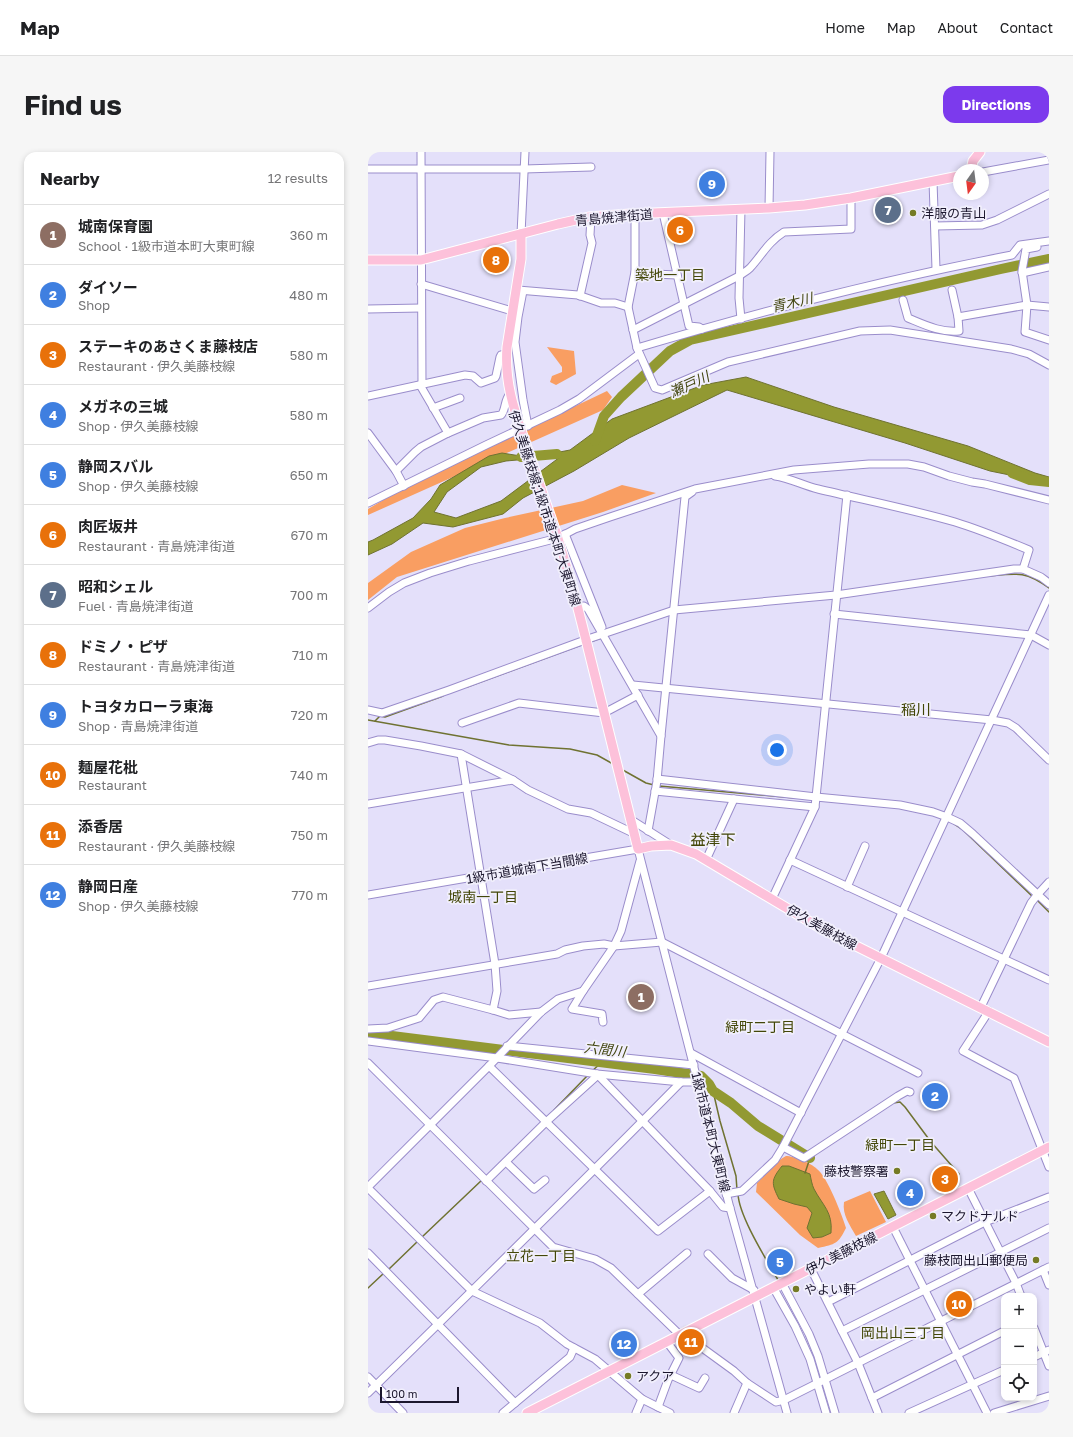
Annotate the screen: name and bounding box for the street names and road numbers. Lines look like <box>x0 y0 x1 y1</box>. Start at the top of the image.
street label: 青島焼津街道 <box>574 206 654 228</box>
street label: 伊久美藤枝線;1級市道本町大東町線 <box>506 408 584 608</box>
street label: 1級市道城南下当間線 <box>465 849 589 887</box>
street label: 伊久美藤枝線 <box>784 901 860 953</box>
street label: 1級市道本町大東町線 <box>688 1070 734 1194</box>
street label: 伊久美藤枝線 <box>803 1228 879 1278</box>

